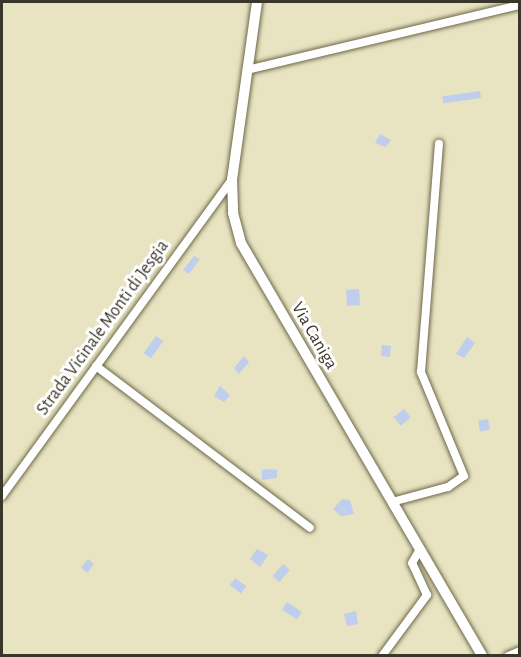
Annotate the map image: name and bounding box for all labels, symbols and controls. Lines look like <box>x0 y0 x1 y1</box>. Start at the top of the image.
street label: Strada Vicinale Monti di Jesgia <box>32 236 174 420</box>
street label: Via Caniga <box>286 299 342 373</box>

